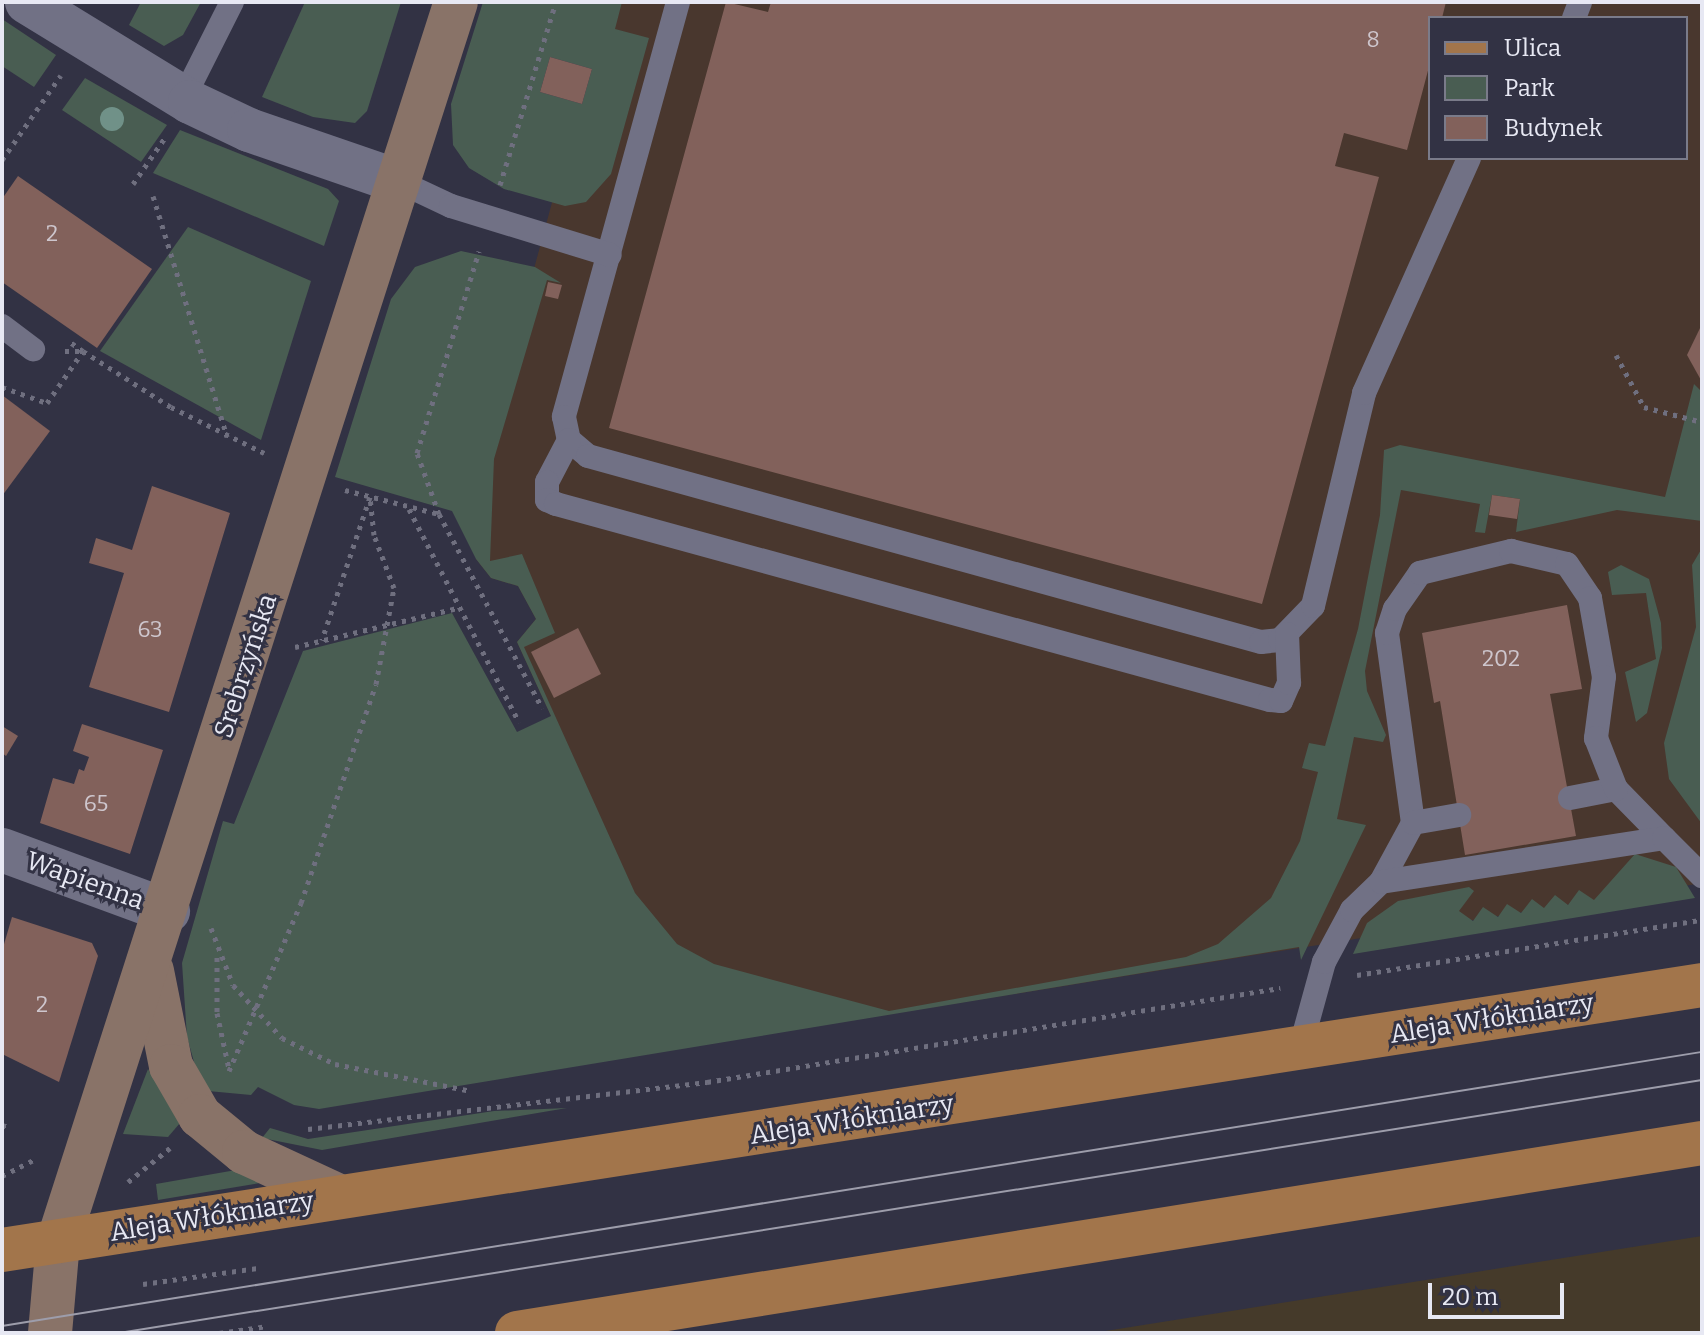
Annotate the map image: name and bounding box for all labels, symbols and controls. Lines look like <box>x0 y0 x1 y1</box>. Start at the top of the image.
legend <box>1428 16 1688 160</box>
house number: 8 <box>1366 27 1380 53</box>
text: Ulica <box>1504 34 1561 62</box>
text: Park <box>1504 74 1555 102</box>
text: Budynek <box>1504 114 1602 142</box>
house number: 2 <box>46 221 58 247</box>
street label: Srebrzyńska <box>208 590 284 742</box>
house number: 63 <box>137 617 163 643</box>
house number: 202 <box>1482 646 1520 672</box>
house number: 65 <box>84 791 108 817</box>
street label: Wapienna <box>22 845 148 917</box>
street label: Aleja Włókniarzy <box>1388 987 1596 1051</box>
house number: 2 <box>36 992 48 1018</box>
street label: Aleja Włókniarzy <box>748 1088 956 1152</box>
street label: Aleja Włókniarzy <box>108 1185 316 1249</box>
scale bar <box>1432 1267 1568 1317</box>
text: 20 m <box>1442 1283 1498 1311</box>

